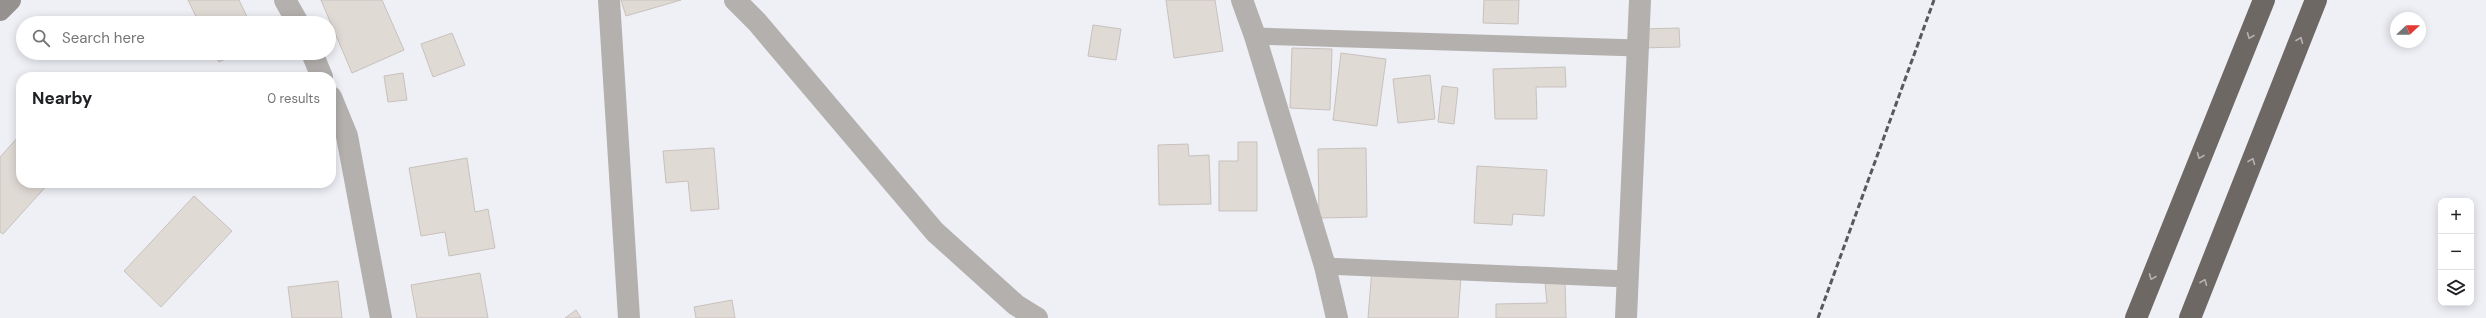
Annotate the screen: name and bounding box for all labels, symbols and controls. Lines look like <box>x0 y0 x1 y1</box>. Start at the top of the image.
north arrow <box>2390 12 2426 48</box>
search box <box>16 16 336 60</box>
icon: search <box>30 27 52 49</box>
text: Search here <box>62 28 145 48</box>
one-way arrow <box>2246 33 2254 40</box>
one-way arrow <box>2295 37 2303 44</box>
text: Nearby <box>32 87 92 109</box>
text: 0 results <box>267 90 320 107</box>
one-way arrow <box>2197 153 2205 160</box>
one-way arrow <box>2247 157 2255 164</box>
map controls <box>2438 198 2474 306</box>
button: + <box>2438 198 2474 234</box>
button: − <box>2438 234 2474 270</box>
button: layers <box>2438 270 2474 306</box>
one-way arrow <box>2148 274 2156 281</box>
one-way arrow <box>2199 278 2207 285</box>

